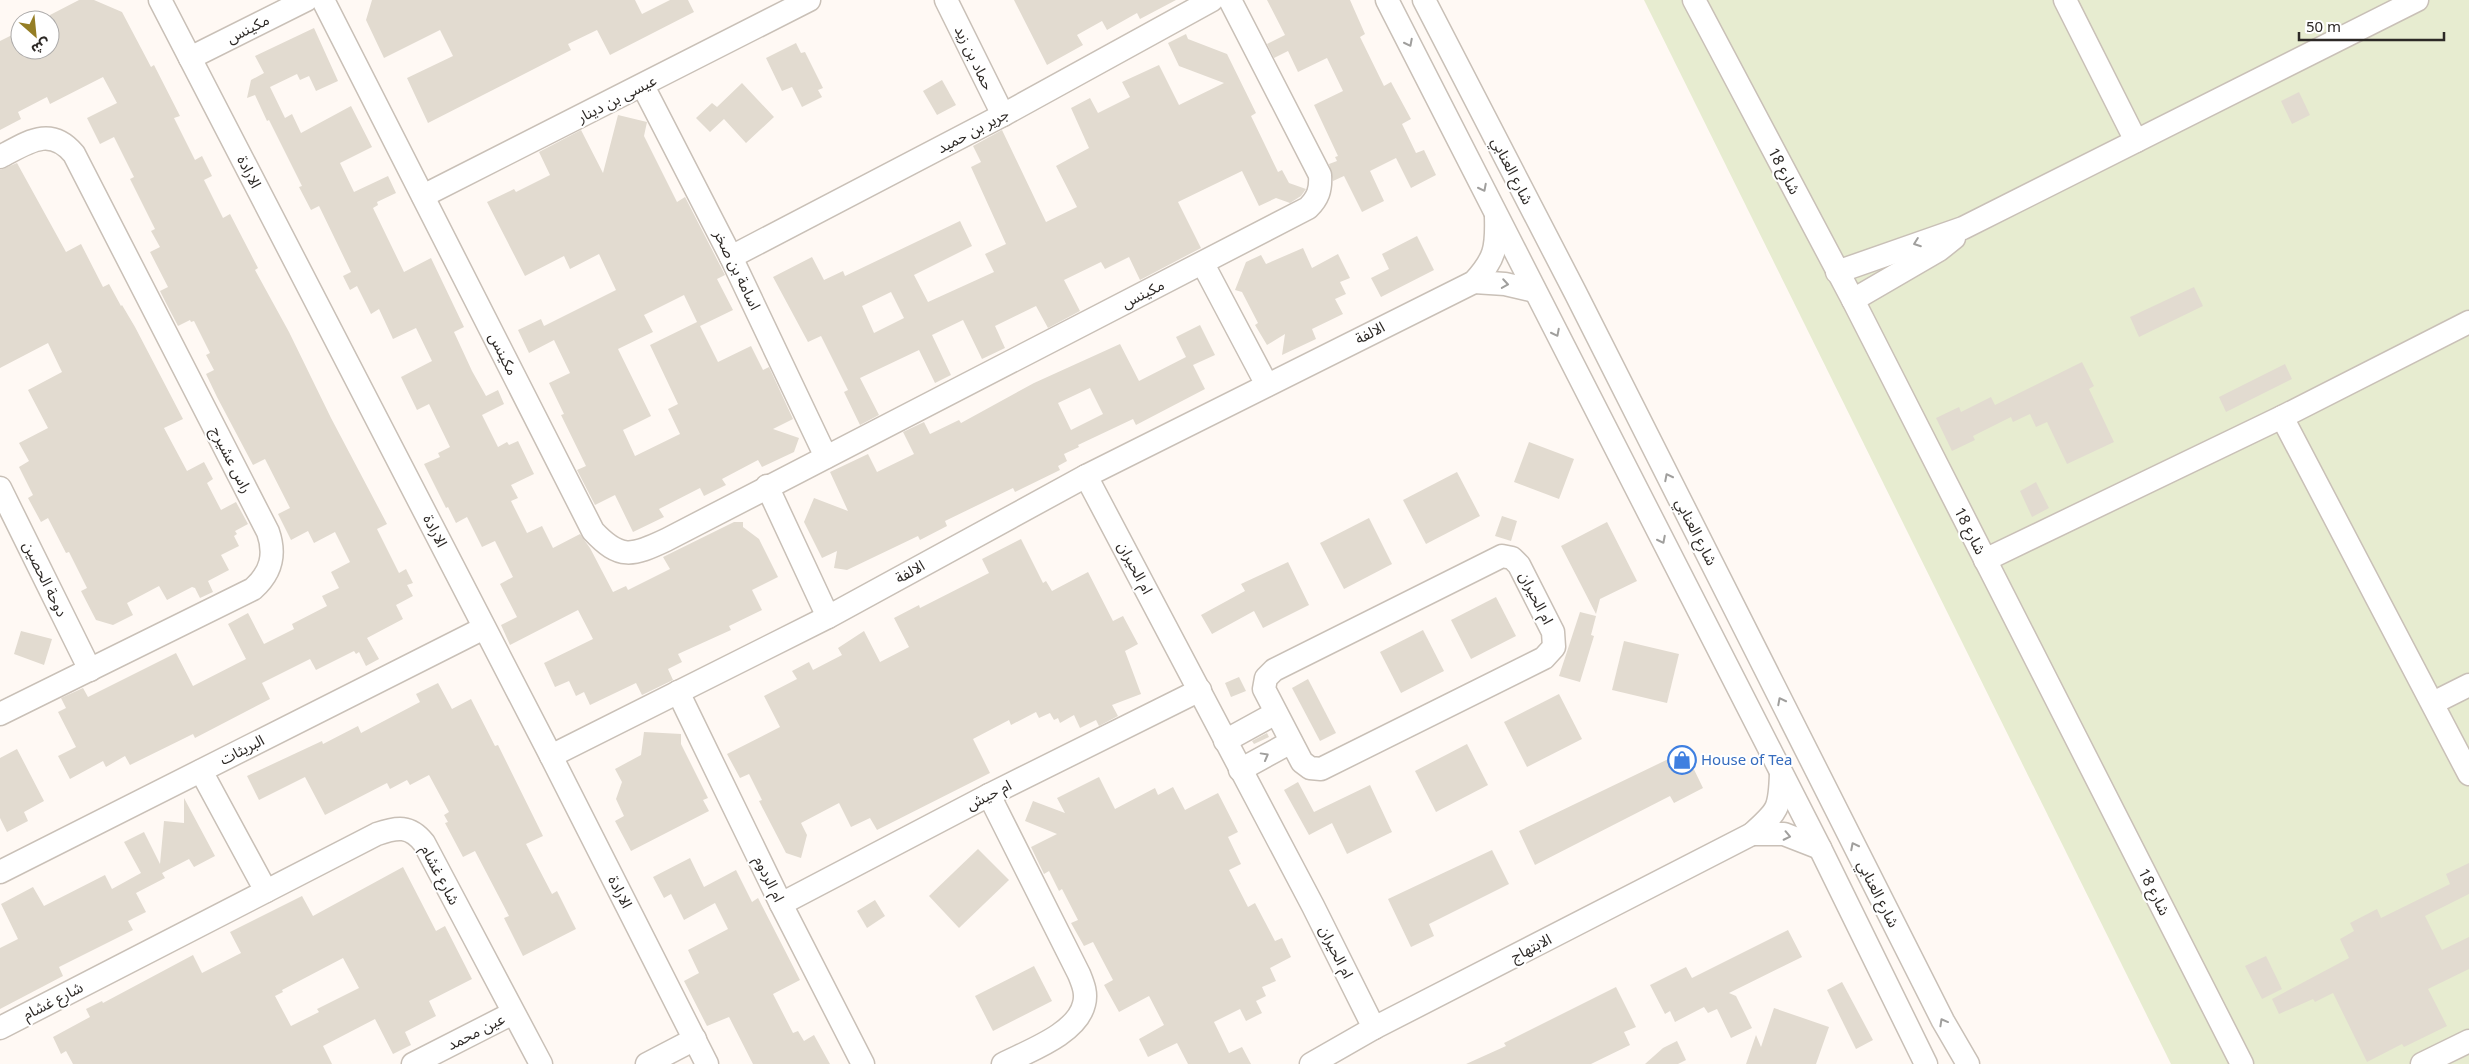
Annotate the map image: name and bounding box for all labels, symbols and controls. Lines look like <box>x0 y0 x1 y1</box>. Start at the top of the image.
street label: مكينس <box>221 4 275 54</box>
north arrow <box>10 10 60 60</box>
scale bar <box>2299 10 2444 42</box>
text: 50 m <box>2306 11 2341 43</box>
street label: حماد بن زيد <box>944 20 1004 96</box>
text: ش <box>26 29 56 63</box>
one-way arrow <box>1403 38 1413 47</box>
street label: عيسى بن دينار <box>570 65 663 133</box>
street label: جرير بن حميد <box>931 98 1015 164</box>
street label: شارع العنابي <box>1481 131 1543 211</box>
street label: شارع 18 <box>1758 141 1810 201</box>
street label: الارادة <box>227 149 271 195</box>
one-way arrow <box>1477 183 1487 192</box>
street label: اسامة بن صخر <box>703 223 770 316</box>
one-way arrow <box>1913 237 1921 247</box>
street label: مكينس <box>1116 269 1170 319</box>
one-way arrow <box>1500 278 1509 288</box>
street label: الالفة <box>1349 312 1391 354</box>
street label: مكينس <box>478 327 528 381</box>
one-way arrow <box>1550 328 1560 337</box>
street label: راس عشيرج <box>200 421 262 499</box>
one-way arrow <box>1664 474 1674 483</box>
street label: شارع العنابي <box>1665 492 1727 572</box>
street label: شارع 18 <box>1944 501 1996 561</box>
street label: الارادة <box>413 508 457 554</box>
street label: دوحة الحصين <box>13 535 77 623</box>
street label: ام الحيران <box>1108 535 1162 601</box>
one-way arrow <box>1656 535 1666 544</box>
street label: الالفة <box>889 551 931 593</box>
street label: ام الحيران <box>1509 565 1563 631</box>
one-way arrow <box>1777 697 1787 706</box>
street label: البريثات <box>214 725 270 775</box>
place label: House of Tea <box>1701 744 1792 776</box>
shop icon: House of Tea <box>1667 745 1697 775</box>
one-way arrow <box>1260 752 1269 762</box>
street label: ام حيش <box>960 770 1018 820</box>
one-way arrow <box>1782 830 1791 841</box>
street label: شارع غشام <box>411 839 470 911</box>
one-way arrow <box>1850 842 1860 851</box>
street label: ام الردوم <box>744 850 794 908</box>
street label: شارع العنابي <box>1847 854 1909 934</box>
street label: شارع 18 <box>2128 862 2180 922</box>
street label: الارادة <box>598 869 642 915</box>
street label: ام الحيران <box>1309 919 1363 985</box>
street label: الابتهاج <box>1504 924 1558 972</box>
street label: شارع غشام <box>17 972 89 1030</box>
street label: عين محمد <box>441 1003 511 1060</box>
one-way arrow <box>1939 1018 1949 1027</box>

